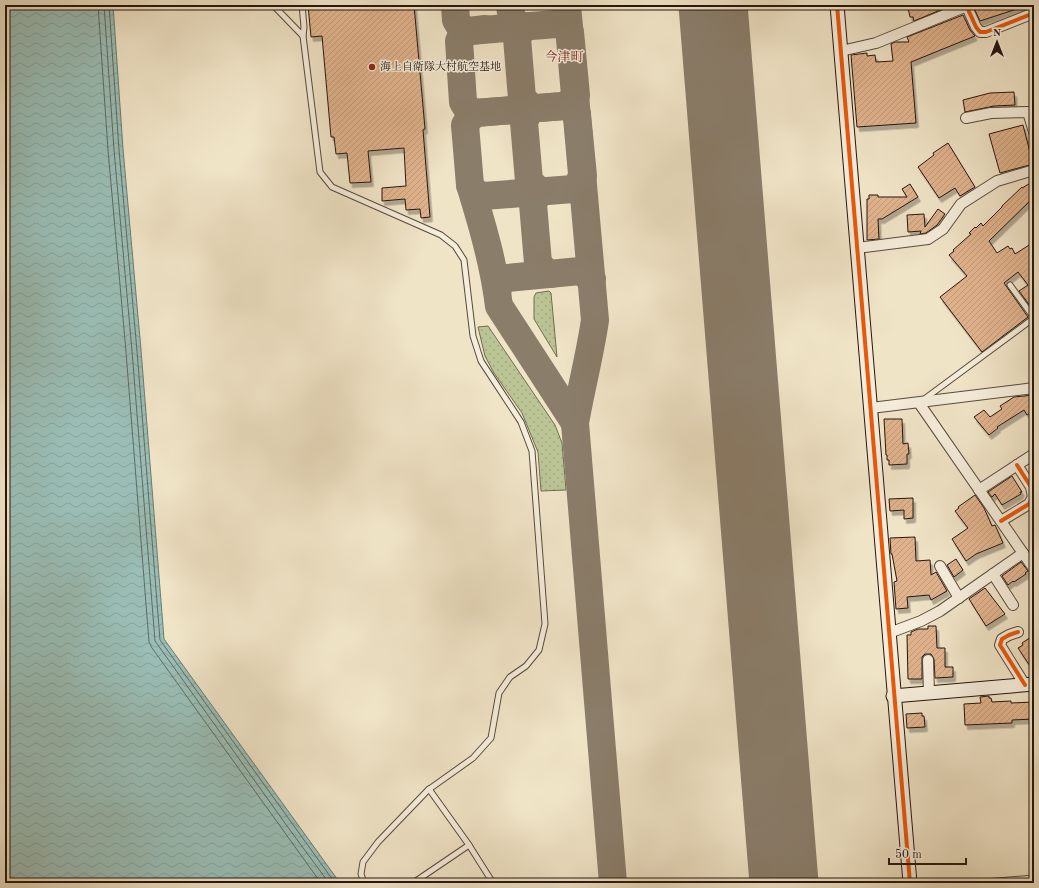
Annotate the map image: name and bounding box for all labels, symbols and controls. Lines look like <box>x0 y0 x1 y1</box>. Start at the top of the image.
north arrow <box>977 22 1017 62</box>
text: N <box>993 28 1002 39</box>
district label: 今津町 <box>544 49 584 64</box>
place label: 海上自衛隊大村航空基地 <box>380 60 501 73</box>
marker: 海上自衛隊大村航空基地 <box>367 62 377 72</box>
scale bar <box>889 840 966 866</box>
text: 50 m <box>895 848 922 861</box>

